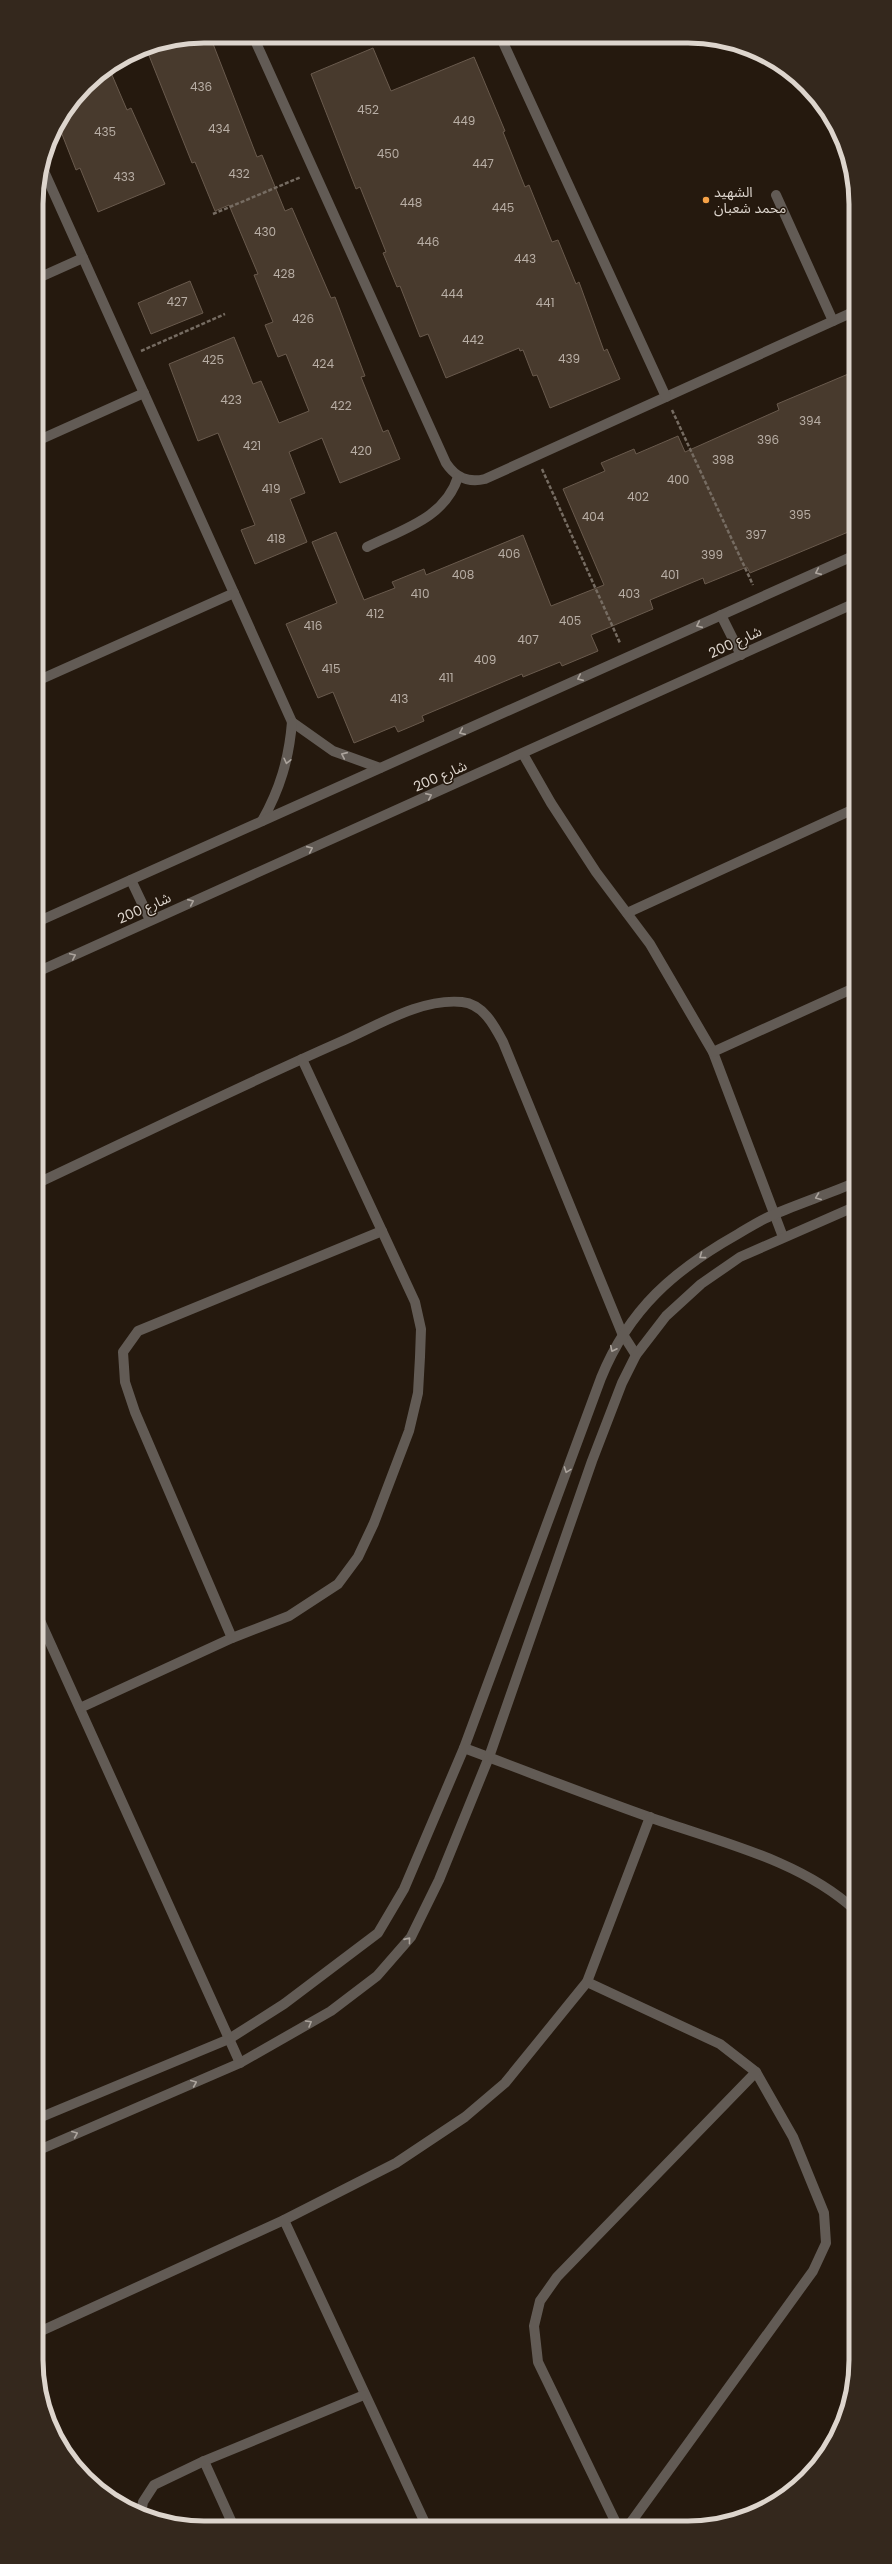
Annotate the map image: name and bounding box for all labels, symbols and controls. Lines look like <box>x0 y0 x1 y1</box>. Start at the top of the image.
house number: 436 <box>190 78 212 95</box>
house number: 452 <box>357 101 379 118</box>
house number: 449 <box>453 112 475 129</box>
house number: 434 <box>208 120 231 137</box>
house number: 435 <box>94 123 116 140</box>
house number: 450 <box>377 145 399 162</box>
house number: 447 <box>472 155 494 172</box>
house number: 432 <box>228 165 250 182</box>
house number: 433 <box>113 168 135 185</box>
place label: الشهيد محمد شعبان <box>714 182 786 218</box>
house number: 448 <box>400 194 422 211</box>
marker: الشهيد محمد شعبان <box>701 195 711 205</box>
house number: 445 <box>492 199 514 216</box>
house number: 430 <box>254 223 276 240</box>
house number: 446 <box>417 233 439 250</box>
house number: 443 <box>514 250 536 267</box>
house number: 428 <box>273 265 295 282</box>
house number: 444 <box>441 285 464 302</box>
house number: 427 <box>166 293 188 310</box>
house number: 441 <box>536 294 554 311</box>
house number: 426 <box>292 310 314 327</box>
house number: 442 <box>462 331 484 348</box>
house number: 439 <box>558 350 580 367</box>
house number: 425 <box>202 351 224 368</box>
house number: 424 <box>312 355 334 372</box>
house number: 423 <box>220 391 242 408</box>
house number: 422 <box>330 397 352 414</box>
house number: 394 <box>799 412 822 429</box>
house number: 396 <box>757 431 779 448</box>
house number: 421 <box>243 437 261 454</box>
house number: 420 <box>350 442 372 459</box>
house number: 398 <box>712 451 734 468</box>
house number: 400 <box>667 471 689 488</box>
house number: 419 <box>262 480 280 497</box>
house number: 402 <box>627 488 649 505</box>
house number: 395 <box>789 506 811 523</box>
house number: 404 <box>582 508 605 525</box>
house number: 397 <box>745 526 767 543</box>
house number: 418 <box>267 530 285 547</box>
house number: 406 <box>498 545 520 562</box>
house number: 399 <box>701 546 723 563</box>
house number: 408 <box>452 566 474 583</box>
house number: 401 <box>661 566 679 583</box>
one-way arrow <box>814 567 822 575</box>
house number: 410 <box>411 585 429 602</box>
house number: 403 <box>618 585 640 602</box>
house number: 412 <box>366 605 384 622</box>
house number: 405 <box>559 612 581 629</box>
house number: 416 <box>303 617 323 634</box>
one-way arrow <box>696 620 703 628</box>
street label: شارع 200 <box>705 621 765 664</box>
house number: 407 <box>517 631 539 648</box>
house number: 409 <box>474 651 496 668</box>
house number: 415 <box>322 660 340 677</box>
house number: 411 <box>438 669 454 686</box>
one-way arrow <box>577 673 585 681</box>
house number: 413 <box>390 690 408 707</box>
one-way arrow <box>458 727 465 735</box>
one-way arrow <box>340 752 347 760</box>
street label: شارع 200 <box>410 755 470 798</box>
one-way arrow <box>284 758 292 764</box>
one-way arrow <box>425 793 432 801</box>
one-way arrow <box>305 846 313 854</box>
street label: شارع 200 <box>114 887 174 930</box>
one-way arrow <box>187 899 194 907</box>
one-way arrow <box>68 953 76 961</box>
one-way arrow <box>814 1193 821 1201</box>
one-way arrow <box>700 1251 707 1258</box>
one-way arrow <box>611 1345 618 1352</box>
one-way arrow <box>564 1467 572 1474</box>
one-way arrow <box>403 1937 410 1945</box>
one-way arrow <box>305 2021 312 2028</box>
one-way arrow <box>190 2080 198 2088</box>
one-way arrow <box>71 2131 78 2139</box>

